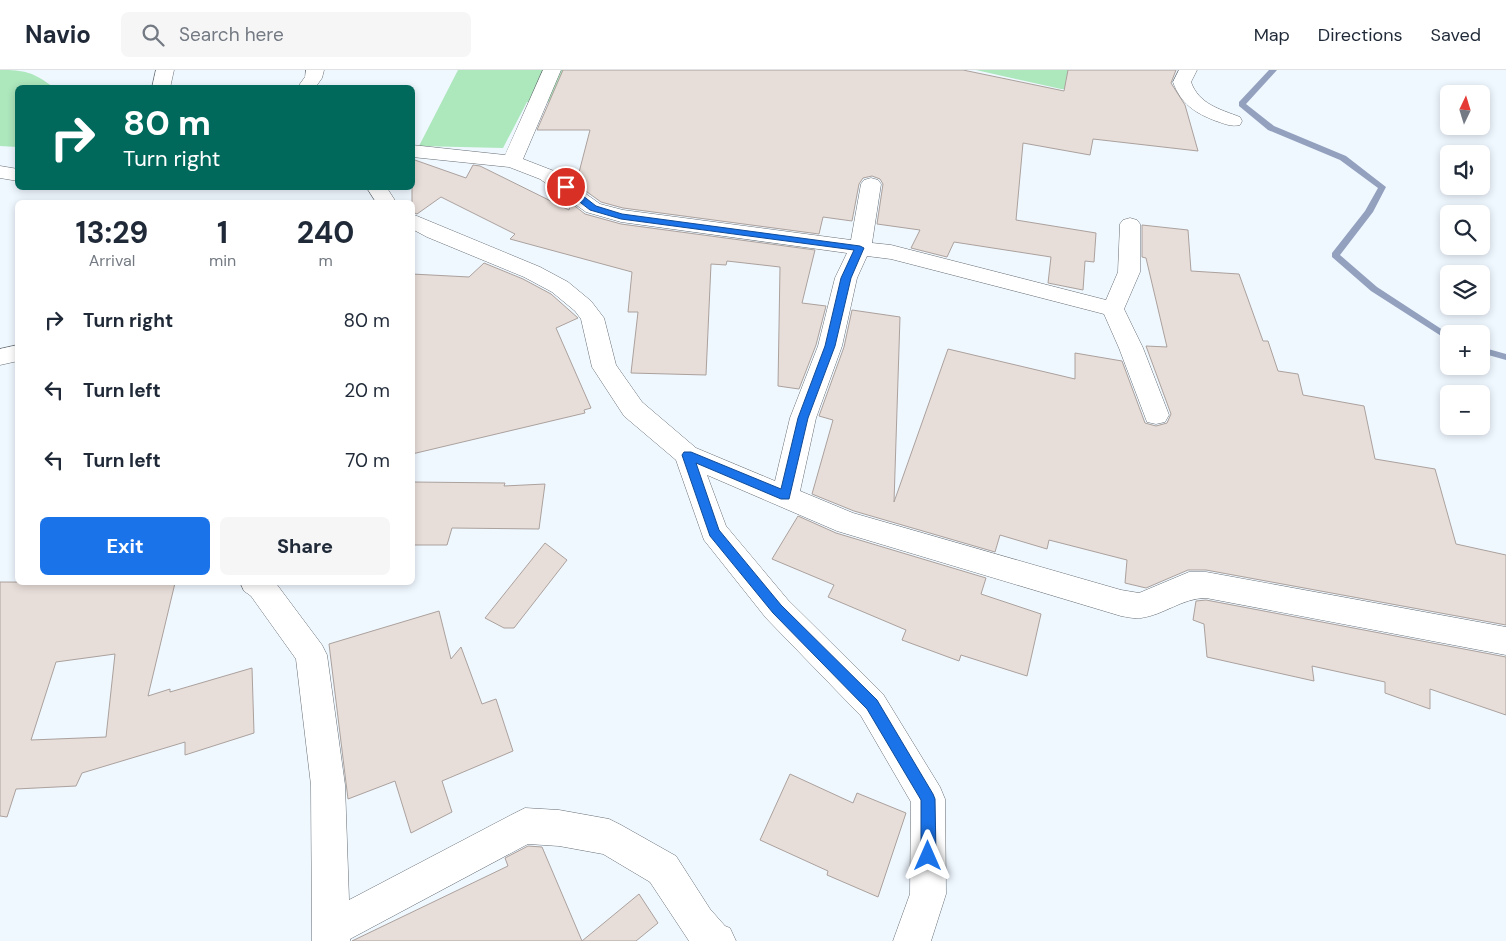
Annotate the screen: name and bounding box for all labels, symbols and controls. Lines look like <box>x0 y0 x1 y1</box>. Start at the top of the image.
search box <box>121 12 471 57</box>
text: Navio <box>25 19 91 50</box>
icon: search <box>139 21 167 49</box>
text: Search here <box>179 22 284 47</box>
text: Map <box>1254 23 1290 47</box>
text: Directions <box>1318 23 1403 47</box>
text: Saved <box>1431 23 1481 47</box>
north arrow <box>1440 85 1490 135</box>
map controls <box>1440 85 1490 435</box>
text: 80 m <box>123 100 211 146</box>
icon: right <box>40 105 105 170</box>
text: Turn right <box>123 144 220 173</box>
button: sound <box>1440 145 1490 195</box>
pin <box>545 166 587 208</box>
icon: arrive <box>552 173 580 201</box>
button: search <box>1440 205 1490 255</box>
text: 13:29 <box>76 213 148 252</box>
text: 1 <box>217 213 228 252</box>
text: 240 <box>297 213 354 252</box>
text: Arrival <box>89 250 135 271</box>
text: min <box>209 250 236 271</box>
text: m <box>318 250 333 271</box>
button: layers <box>1440 265 1490 315</box>
icon: right <box>40 306 68 334</box>
text: Turn right <box>83 308 173 333</box>
text: 80 m <box>343 308 390 333</box>
button: + <box>1440 325 1490 375</box>
icon: left <box>40 376 68 404</box>
text: Turn left <box>83 378 161 403</box>
text: 20 m <box>344 378 390 403</box>
button: − <box>1440 385 1490 435</box>
icon: left <box>40 446 68 474</box>
text: Turn left <box>83 448 161 473</box>
text: 70 m <box>345 448 390 473</box>
button: Exit <box>40 517 210 575</box>
button: Share <box>220 517 390 575</box>
position arrow <box>901 829 953 881</box>

